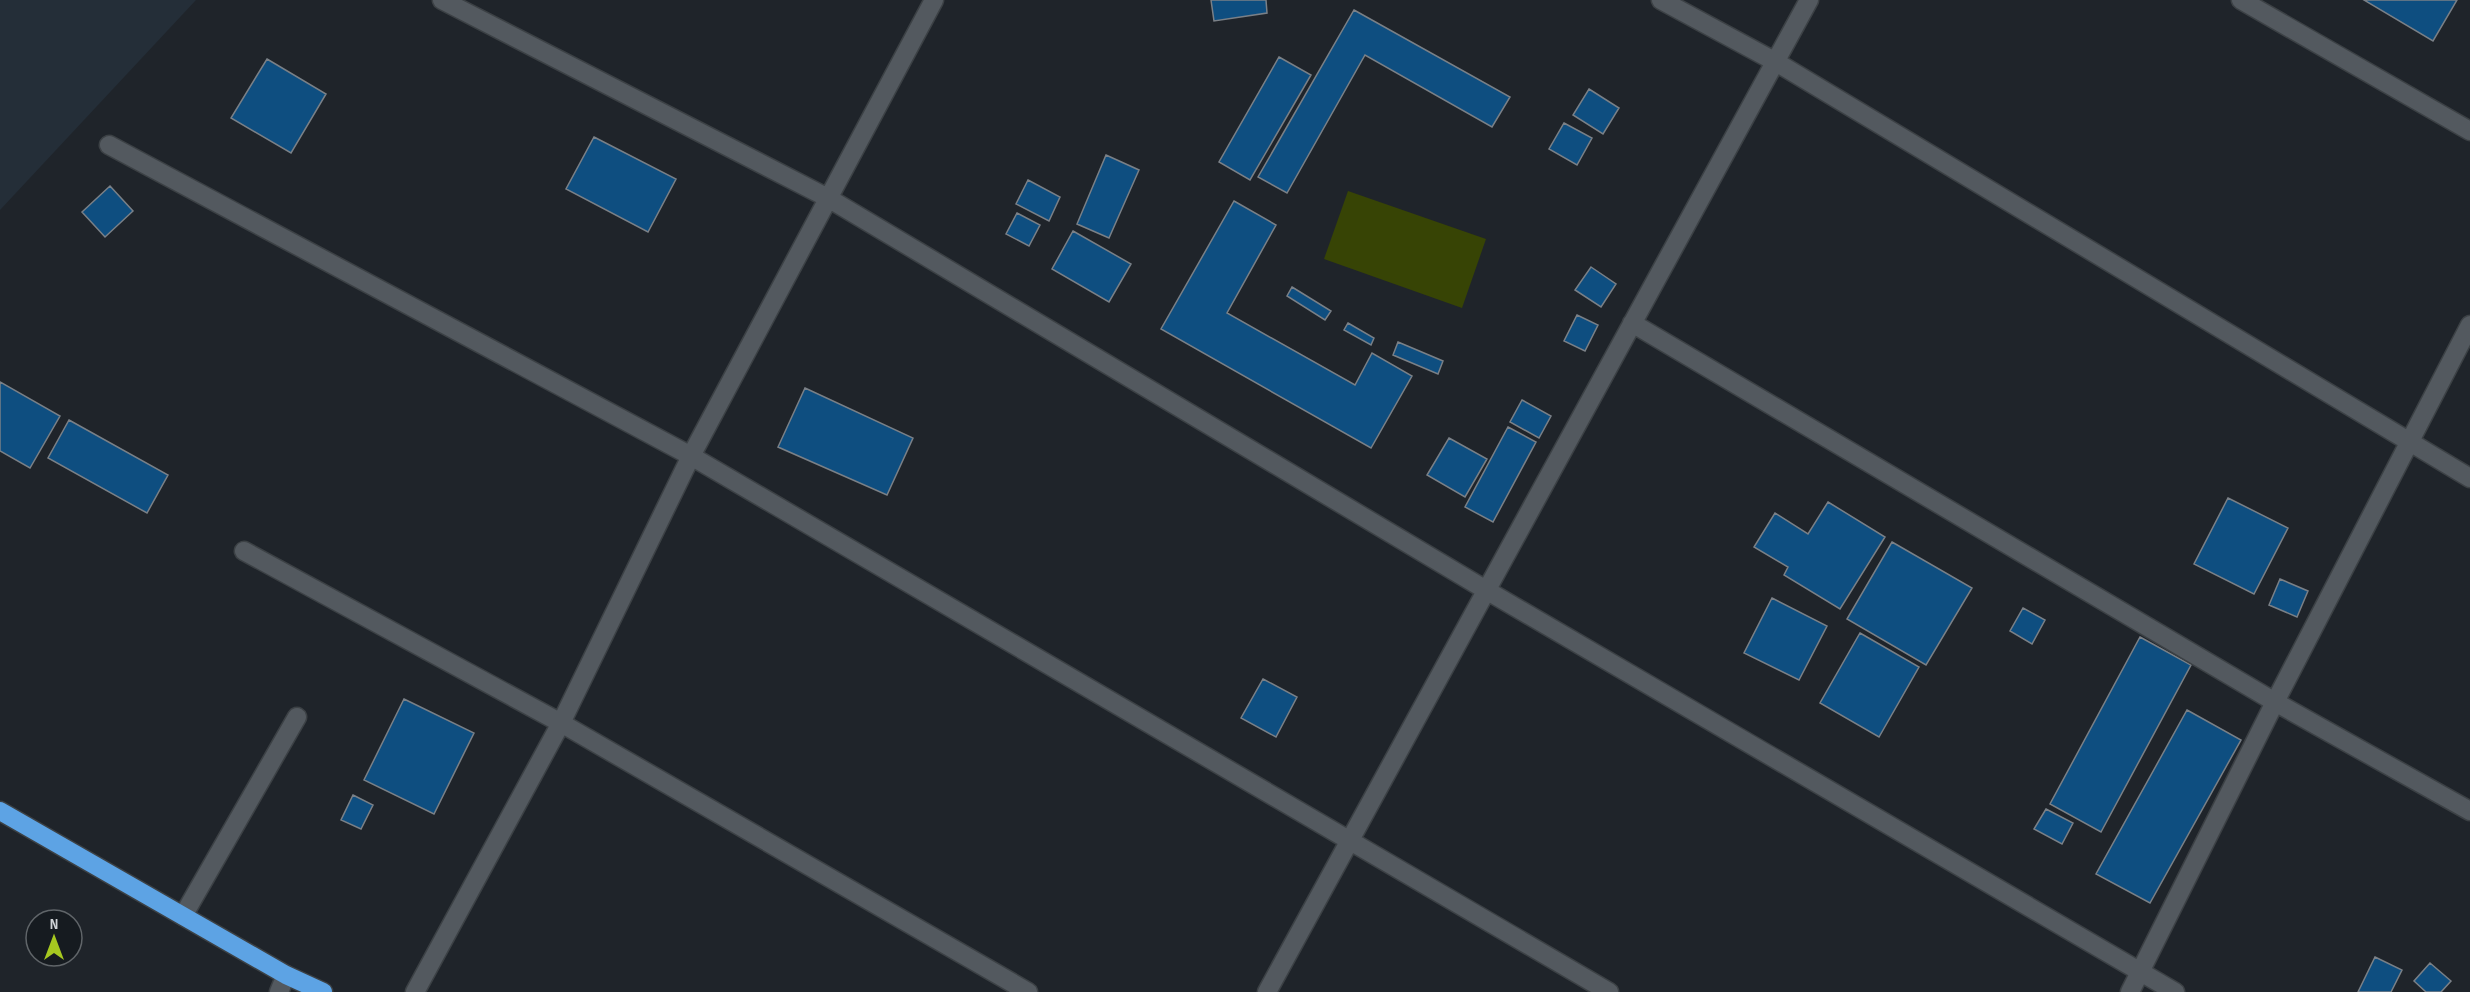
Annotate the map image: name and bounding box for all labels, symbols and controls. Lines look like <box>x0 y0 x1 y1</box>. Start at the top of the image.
north arrow <box>24 908 84 968</box>
text: N <box>50 915 58 934</box>

